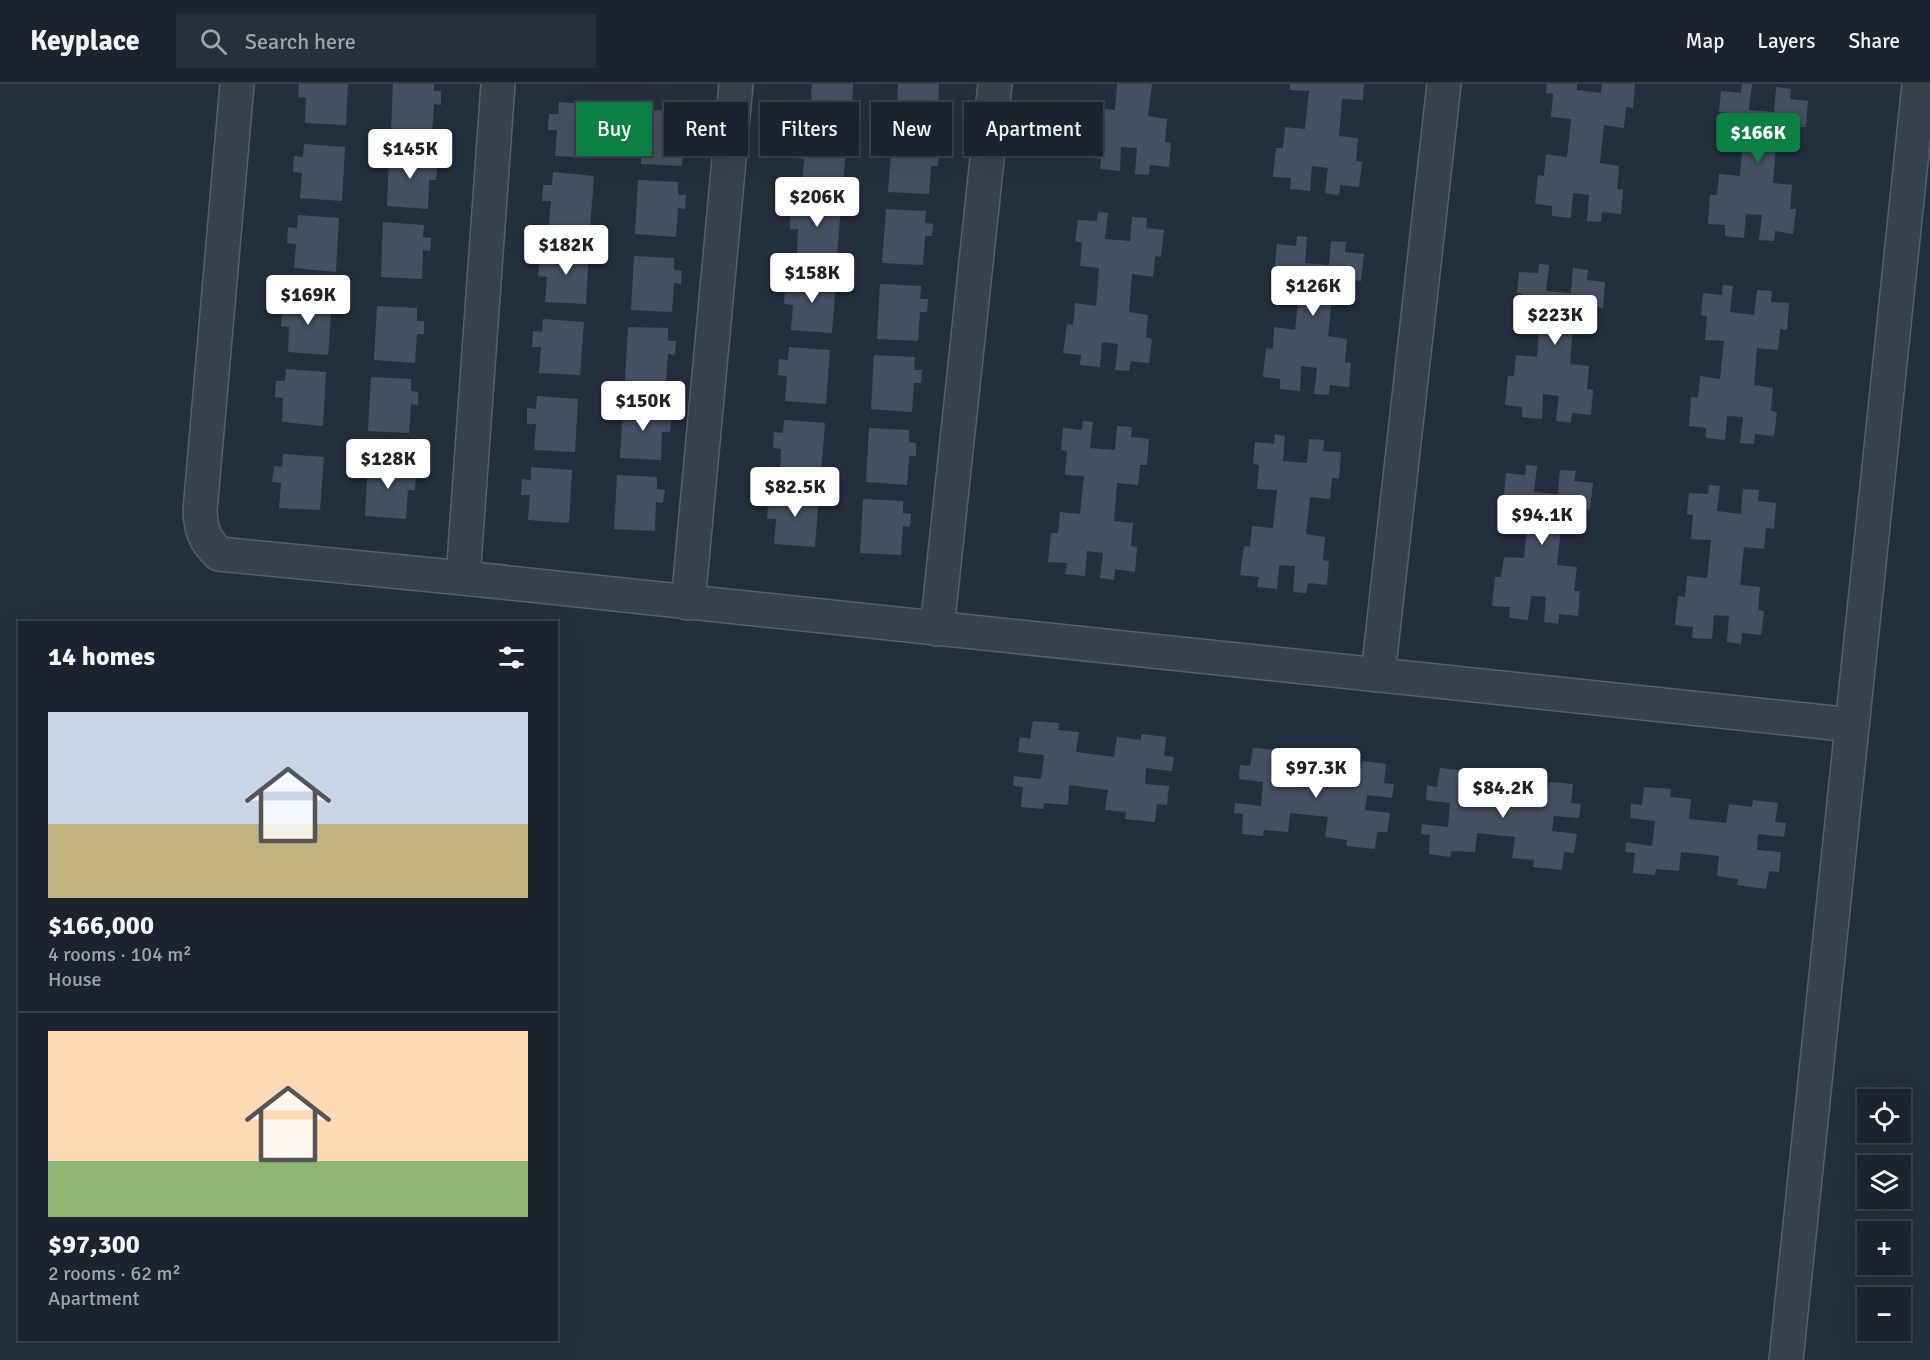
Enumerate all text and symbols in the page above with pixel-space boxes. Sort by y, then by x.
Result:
search box [176,14,596,68]
text: Keyplace [30,24,140,58]
icon: search [197,25,230,58]
text: Search here [245,28,356,55]
text: Map [1686,28,1724,54]
text: Layers [1757,28,1815,54]
text: Share [1848,28,1900,54]
chip: Buy [576,102,652,156]
chip: Rent [664,102,748,156]
chip: Filters [760,102,859,156]
chip: New [871,102,952,156]
chip: Apartment [964,102,1103,156]
pin: $166K [1716,113,1800,164]
text: $166K [1730,120,1786,145]
pin: $145K [368,129,452,180]
text: $145K [382,136,438,161]
pin: $206K [775,177,859,228]
text: $206K [789,184,845,209]
pin: $182K [524,225,608,276]
text: $182K [538,232,594,257]
pin: $158K [770,253,854,304]
text: $158K [784,260,840,285]
pin: $126K [1271,266,1355,317]
text: $126K [1285,273,1341,298]
pin: $169K [266,275,350,326]
text: $169K [280,282,336,307]
pin: $223K [1513,295,1597,346]
text: $223K [1527,302,1583,327]
pin: $150K [601,381,685,432]
text: $150K [615,388,671,413]
pin: $128K [346,439,430,490]
text: $128K [360,446,416,471]
pin: $82.5K [746,467,844,518]
text: $82.5K [764,474,826,499]
pin: $94.1K [1493,495,1591,546]
text: $94.1K [1511,502,1573,527]
text: 14 homes [48,641,155,673]
icon: filters [495,641,528,674]
pin: $97.3K [1267,748,1365,799]
icon: home [234,751,342,859]
text: $97.3K [1285,755,1347,780]
pin: $84.2K [1454,768,1552,819]
text: $84.2K [1472,775,1534,800]
text: $166,000 [48,910,154,942]
text: 4 rooms · 104 m² [48,942,192,967]
text: House [48,967,102,992]
icon: home [234,1070,342,1178]
map controls [1857,1089,1911,1341]
button: locate [1857,1089,1911,1143]
button: layers [1857,1155,1911,1209]
button: + [1857,1221,1911,1275]
text: $97,300 [48,1229,140,1261]
text: 2 rooms · 62 m² [48,1261,181,1286]
text: Apartment [48,1286,140,1311]
button: − [1857,1287,1911,1341]

